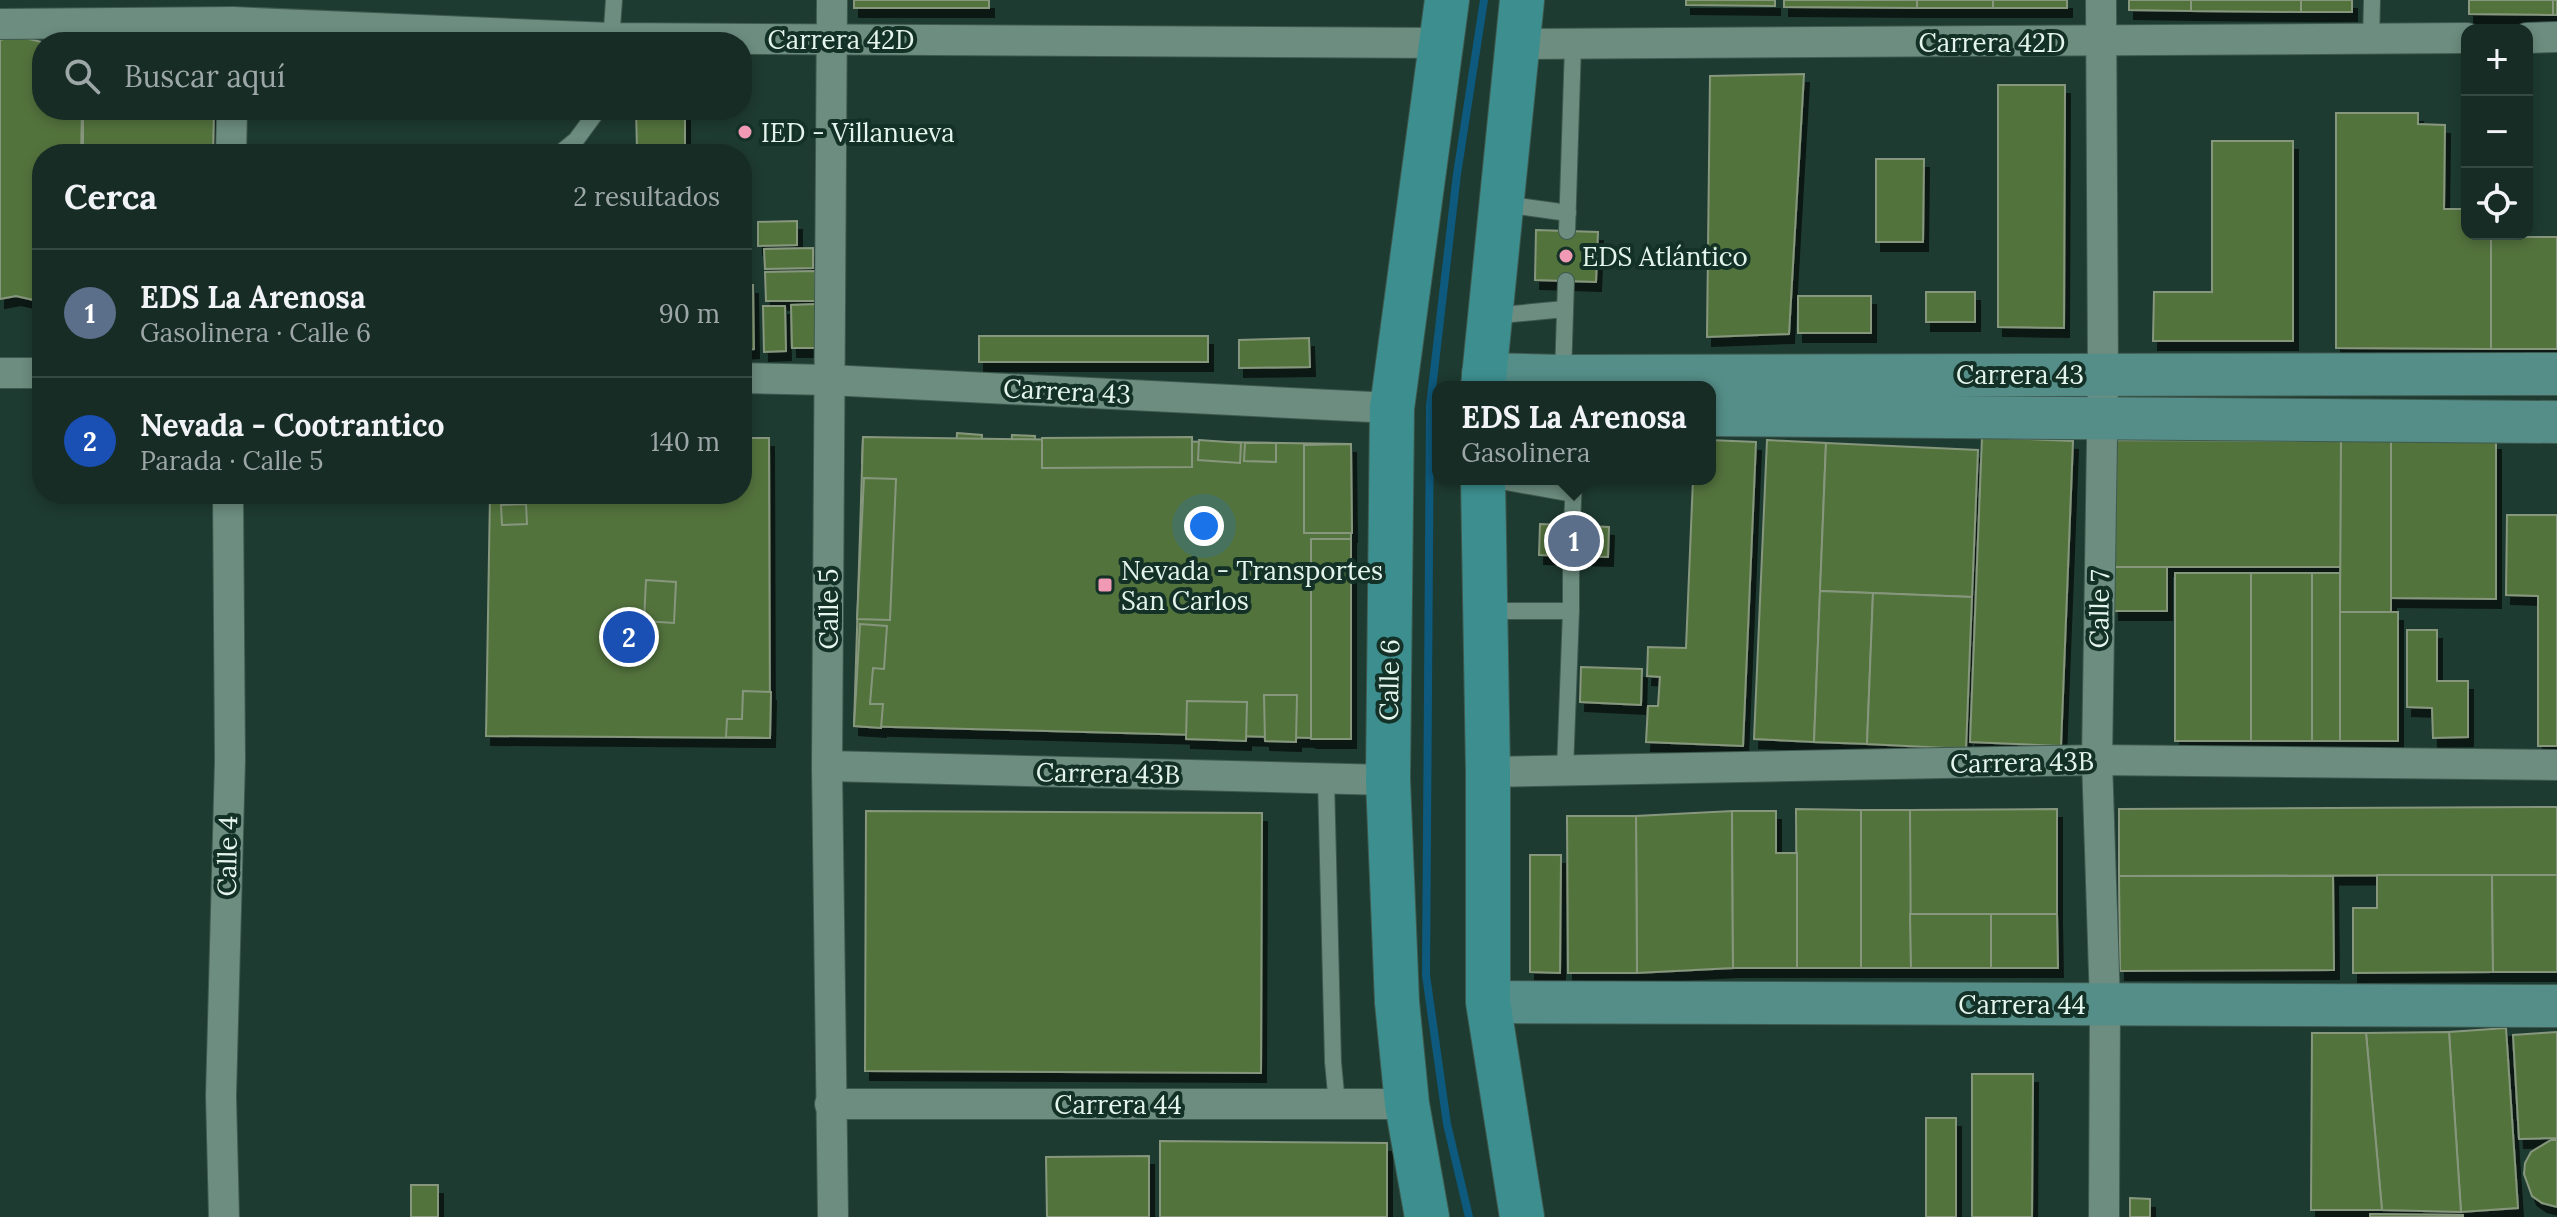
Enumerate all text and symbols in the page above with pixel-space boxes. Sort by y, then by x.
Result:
street label: Carrera 42D [768,23,914,56]
map controls [2461,24,2533,240]
button: + [2461,24,2533,96]
street label: Carrera 42D [1919,26,2065,59]
search box [32,32,752,120]
icon: search [60,54,104,98]
text: Buscar aquí [124,57,285,95]
button: − [2461,96,2533,168]
place label: IED - Villanueva [761,116,955,149]
marker: IED - Villanueva [736,123,754,141]
button: locate [2461,168,2533,240]
text: Cerca [64,175,157,218]
text: 2 resultados [573,180,720,213]
place label: EDS Atlántico [1582,240,1748,273]
marker: EDS Atlántico [1557,247,1575,265]
text: EDS La Arenosa [140,278,366,316]
text: 1 [85,297,95,330]
text: 90 m [659,297,720,330]
text: Gasolinera · Calle 6 [140,316,371,349]
street label: Carrera 43 [1956,358,2084,391]
street label: Carrera 43 [1002,371,1132,411]
popup [1432,381,1716,485]
text: EDS La Arenosa [1461,398,1687,436]
text: Nevada - Cootrantico [140,406,444,444]
text: 2 [83,425,97,458]
text: 140 m [650,425,720,458]
text: Gasolinera [1461,436,1590,469]
text: Parada · Calle 5 [140,444,323,477]
your location [1184,506,1224,546]
pin: 1 [1548,511,1600,571]
place label: Nevada - Transportes San Carlos [1121,554,1383,617]
street label: Calle 5 [812,569,845,649]
street label: Calle 7 [2082,569,2116,649]
marker: Nevada - Transportes San Carlos [1096,576,1114,594]
pin: 2 [603,607,655,667]
street label: Calle 6 [1372,639,1406,721]
street label: Carrera 43B [1950,744,2094,780]
street label: Carrera 43B [1036,755,1180,791]
street label: Calle 4 [210,815,244,897]
street label: Carrera 44 [1958,988,2086,1021]
street label: Carrera 44 [1054,1088,1182,1121]

